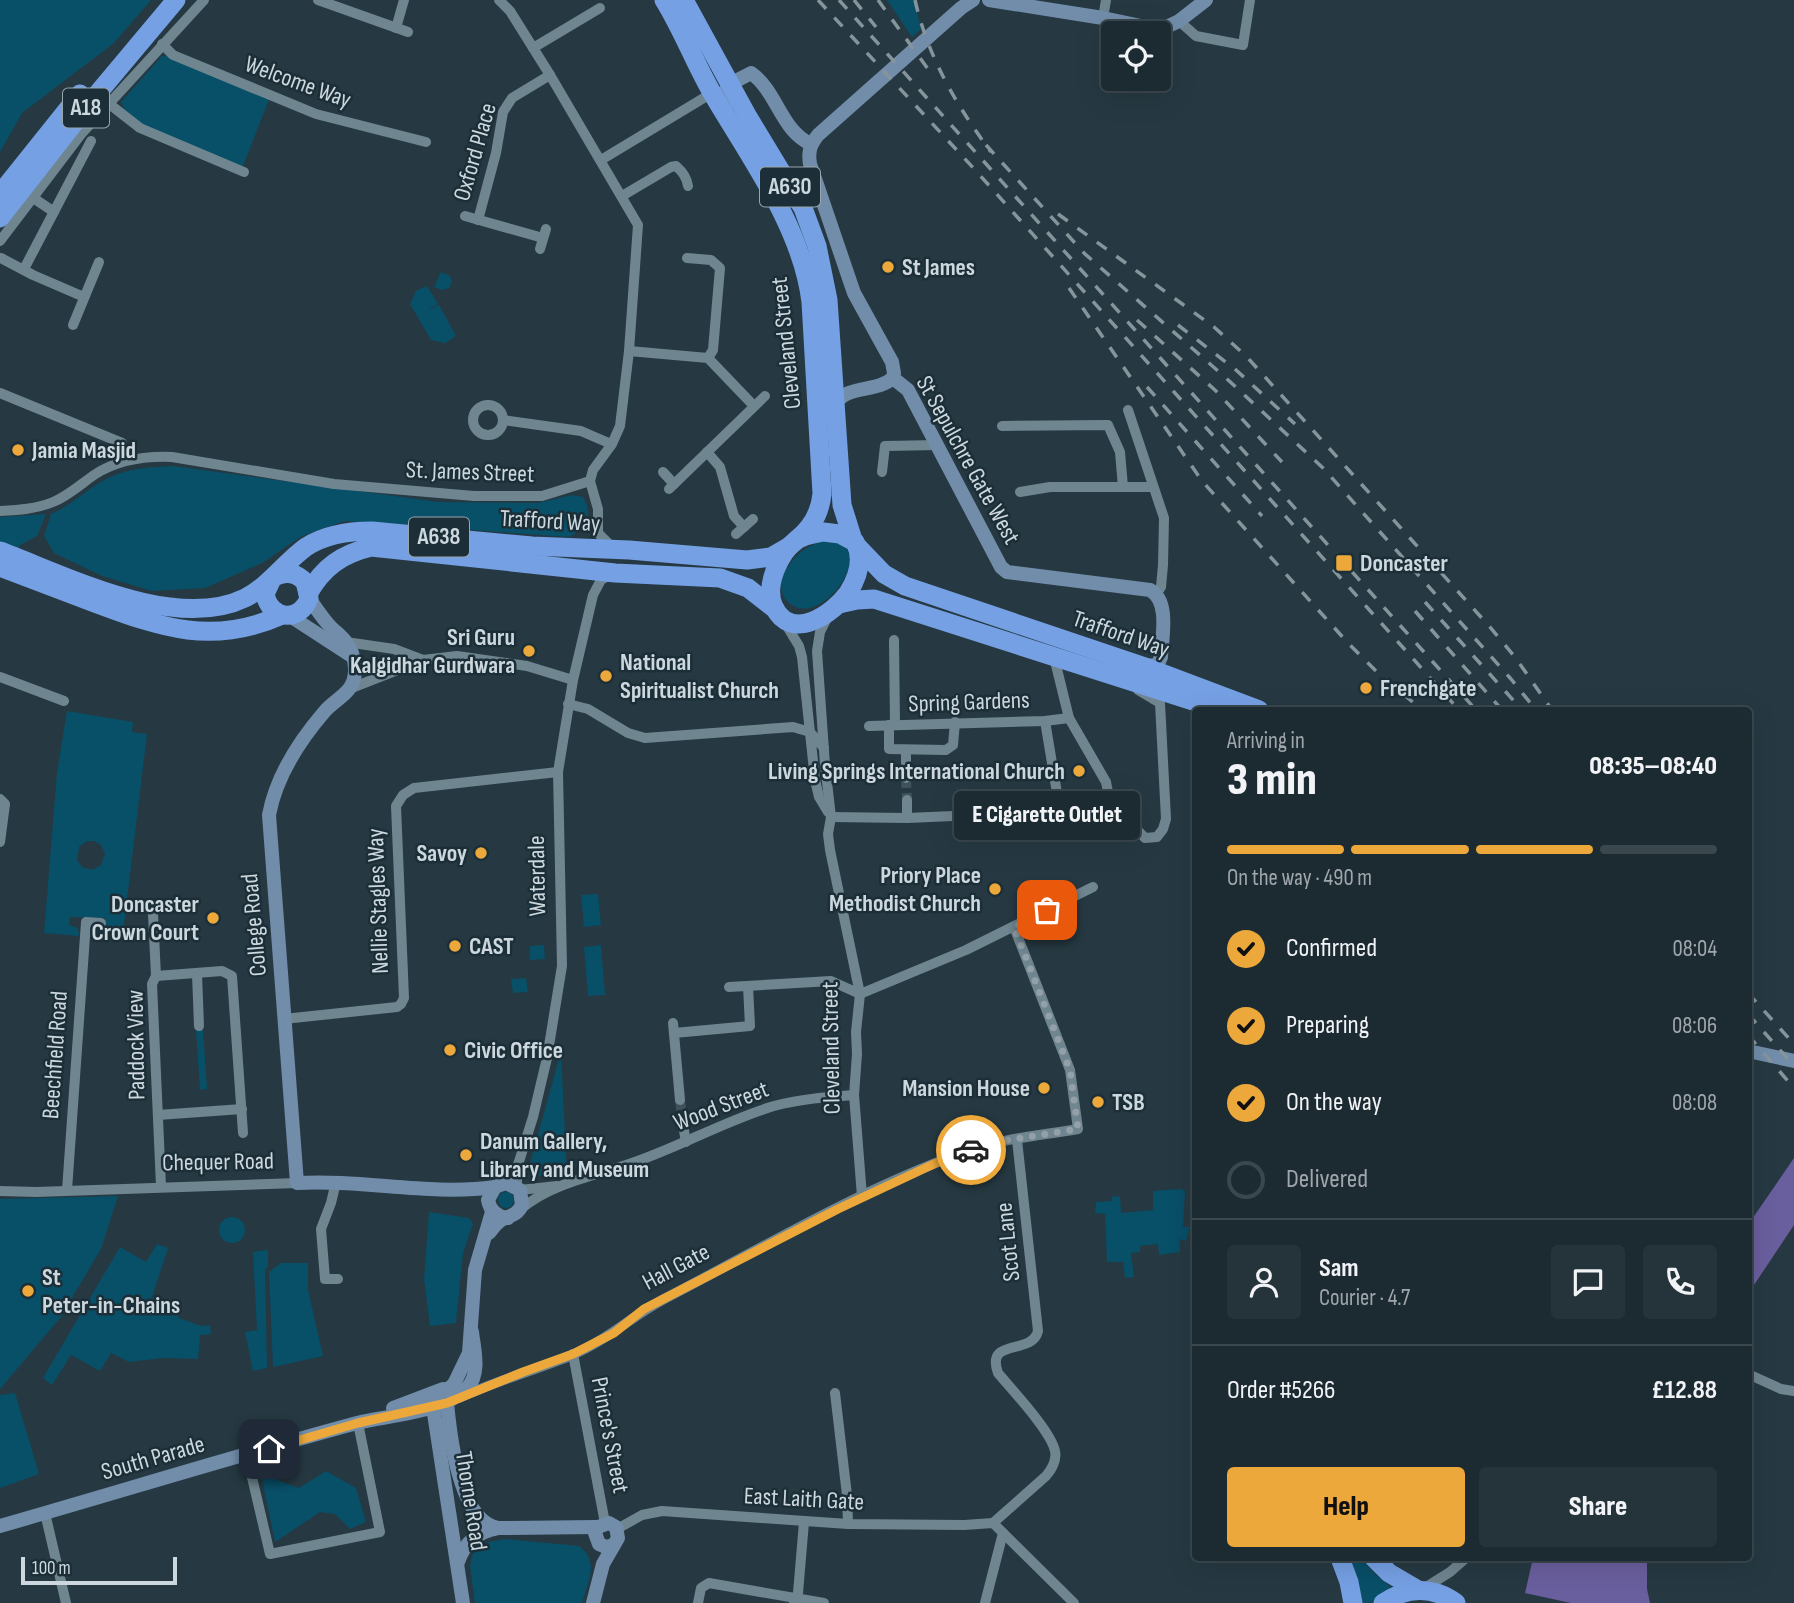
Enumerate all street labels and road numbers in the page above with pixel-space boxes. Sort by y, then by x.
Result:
street label: Welcome Way [241,49,355,115]
road number: A18 [63,88,109,128]
street label: Oxford Place [447,100,503,204]
road number: A630 [760,168,820,206]
street label: Cleveland Street [765,275,807,411]
street label: St Sepulchre Gate West [910,371,1026,549]
street label: St. James Street [405,455,535,489]
street label: Trafford Way [499,504,601,538]
road number: A638 [409,517,469,556]
street label: Trafford Way [1069,604,1173,664]
street label: Spring Gardens [908,685,1030,719]
street label: Nellie Stagles Way [361,828,395,974]
street label: Waterdale [522,835,552,917]
street label: College Road [235,872,273,978]
street label: Cleveland Street [815,981,847,1115]
street label: Beechfield Road [36,990,74,1120]
street label: Paddock View [121,990,151,1100]
street label: Wood Street [669,1075,773,1137]
street label: Chequer Road [162,1147,274,1177]
street label: Scot Lane [989,1201,1027,1283]
street label: Hall Gate [637,1237,715,1297]
street label: Prince's Street [585,1374,635,1496]
street label: South Parade [98,1429,208,1487]
street label: Thorne Road [449,1449,493,1553]
street label: East Laith Gate [743,1481,865,1517]

